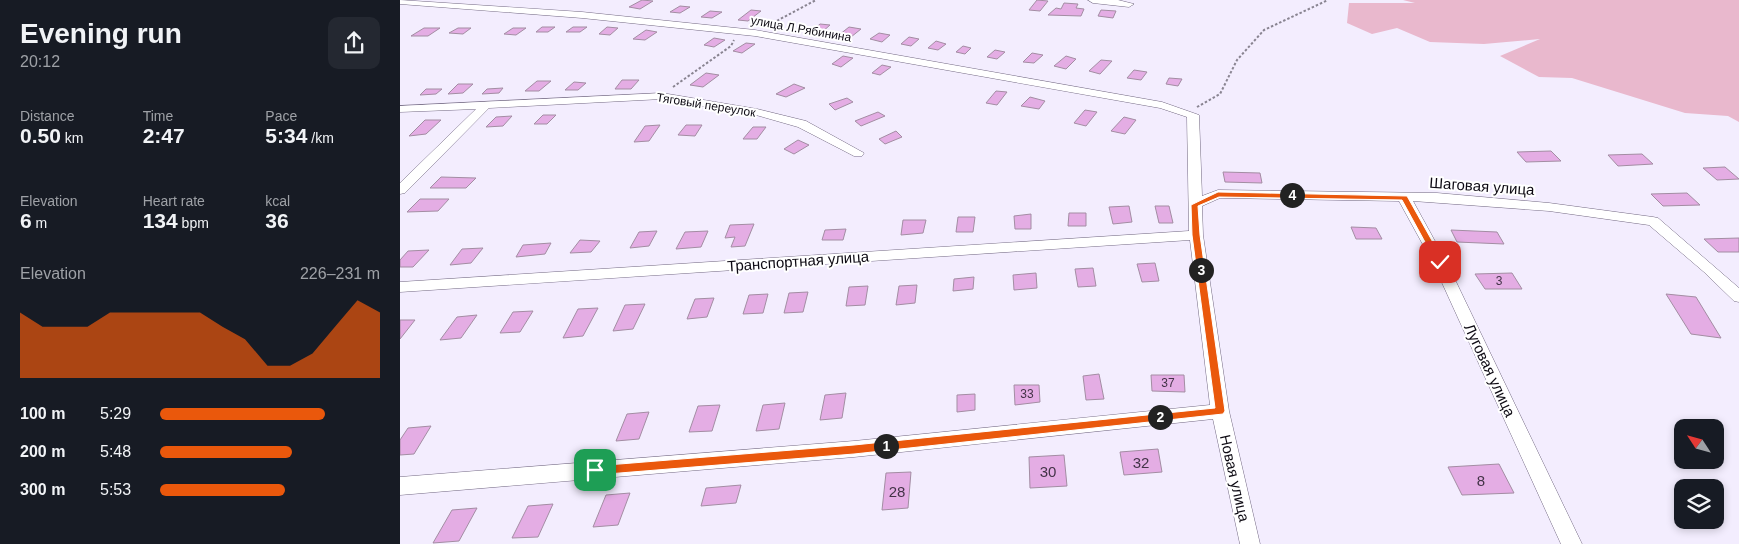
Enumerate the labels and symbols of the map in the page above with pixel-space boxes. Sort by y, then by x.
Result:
street label: улица Л.Рябинина [750,13,853,45]
street label: Тяговый переулок [655,90,757,120]
street label: Шаговая улица [1429,174,1536,198]
pin: 4 [1280,182,1304,208]
pin [1419,241,1461,283]
street label: Транспортная улица [726,248,870,274]
pin: 3 [1188,258,1214,282]
house number: 3 [1496,274,1503,288]
street label: Луговая улица [1461,321,1519,420]
house number: 37 [1161,376,1175,390]
house number: 33 [1020,387,1034,401]
pin: 2 [1148,404,1172,430]
north arrow [1674,419,1724,469]
street label: Новая улица [1217,433,1253,524]
pin: 1 [874,434,898,458]
pin [574,449,616,491]
house number: 32 [1133,454,1149,471]
house number: 30 [1040,463,1056,480]
house number: 8 [1477,472,1485,489]
house number: 28 [889,483,905,500]

